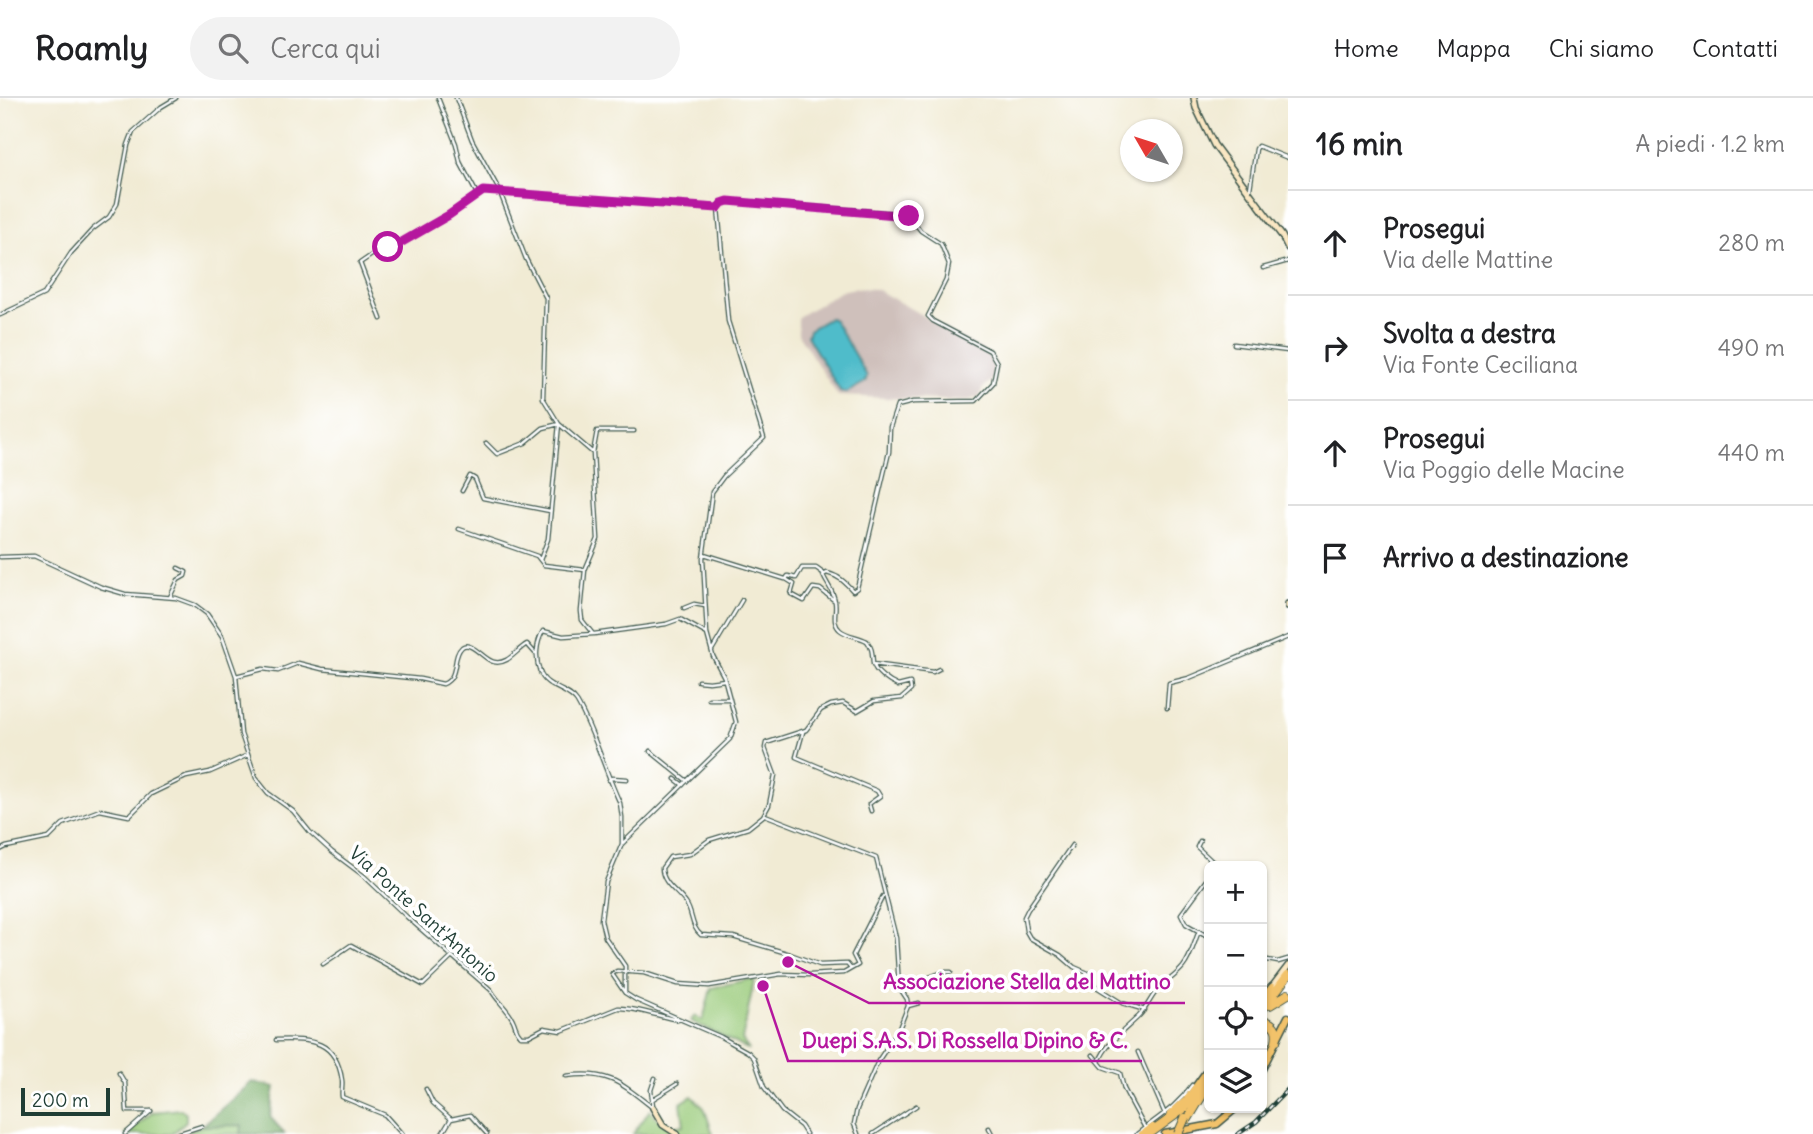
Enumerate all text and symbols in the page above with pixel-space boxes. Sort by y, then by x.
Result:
search box [190,17,680,80]
text: Roamly [35,27,148,69]
icon: search [214,29,252,67]
text: Cerca qui [270,32,380,65]
text: Home [1334,33,1399,63]
text: Mappa [1437,33,1511,63]
text: Chi siamo [1549,33,1654,63]
text: Contatti [1692,33,1778,63]
north arrow [1120,119,1183,182]
text: 16 min [1316,125,1403,163]
text: A piedi · 1.2 km [1635,129,1785,158]
route end [893,200,924,231]
text: Prosegui [1383,212,1485,245]
icon: ahead [1316,224,1354,262]
text: 280 m [1718,228,1785,257]
route start [372,231,403,262]
text: Via delle Mattine [1383,245,1553,274]
text: Svolta a destra [1383,317,1556,350]
icon: right [1316,329,1354,367]
text: 490 m [1718,333,1785,362]
text: Via Fonte Ceciliana [1383,350,1578,379]
text: Prosegui [1383,422,1485,455]
icon: ahead [1316,434,1354,472]
text: 440 m [1718,438,1785,467]
text: Via Poggio delle Macine [1383,455,1625,484]
icon: arrive [1316,539,1354,577]
text: Arrivo a destinazione [1383,541,1629,574]
street label: Via Ponte Sant'Antonio [344,841,504,987]
map controls [1204,861,1267,1113]
button: + [1204,861,1267,924]
button: − [1204,924,1267,987]
callout: Associazione Stella del Mattino [869,961,1185,1003]
text: Associazione Stella del Mattino [883,968,1171,995]
button: locate [1204,987,1267,1050]
callout: Duepi S.A.S. Di Rossella Dipino & C. [788,1019,1142,1061]
text: Duepi S.A.S. Di Rossella Dipino & C. [802,1027,1128,1054]
button: layers [1204,1050,1267,1113]
scale bar [21,1085,110,1117]
text: 200 m [32,1088,89,1112]

